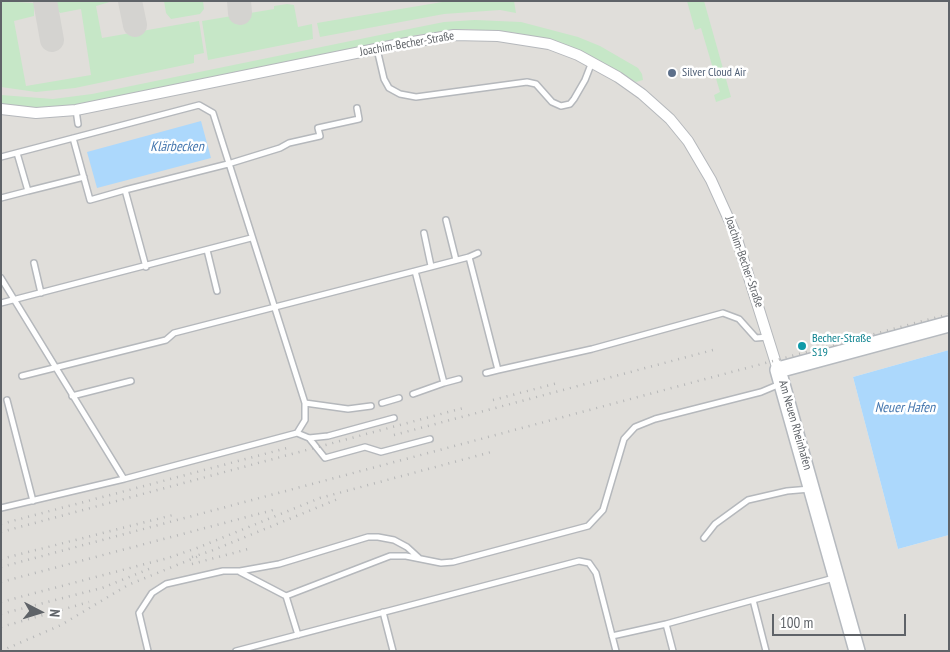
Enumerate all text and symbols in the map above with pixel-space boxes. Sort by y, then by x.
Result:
street label: Joachim-Becher-Straße [359,29,455,59]
place label: Silver Cloud Air [682,66,746,80]
marker: Silver Cloud Air [666,67,678,79]
water label: Klärbecken [150,139,204,155]
street label: Joachim-Becher-Straße [722,215,766,309]
place label: Becher-Straße S19 [812,332,871,360]
marker: Becher-Straße S19 [796,340,808,352]
street label: Am Neuen Rheinhafen [775,379,815,471]
water label: Neuer Hafen [875,400,935,416]
north arrow [15,587,65,637]
scale bar [775,604,909,636]
text: N [46,609,64,618]
text: 100 m [780,613,813,632]

